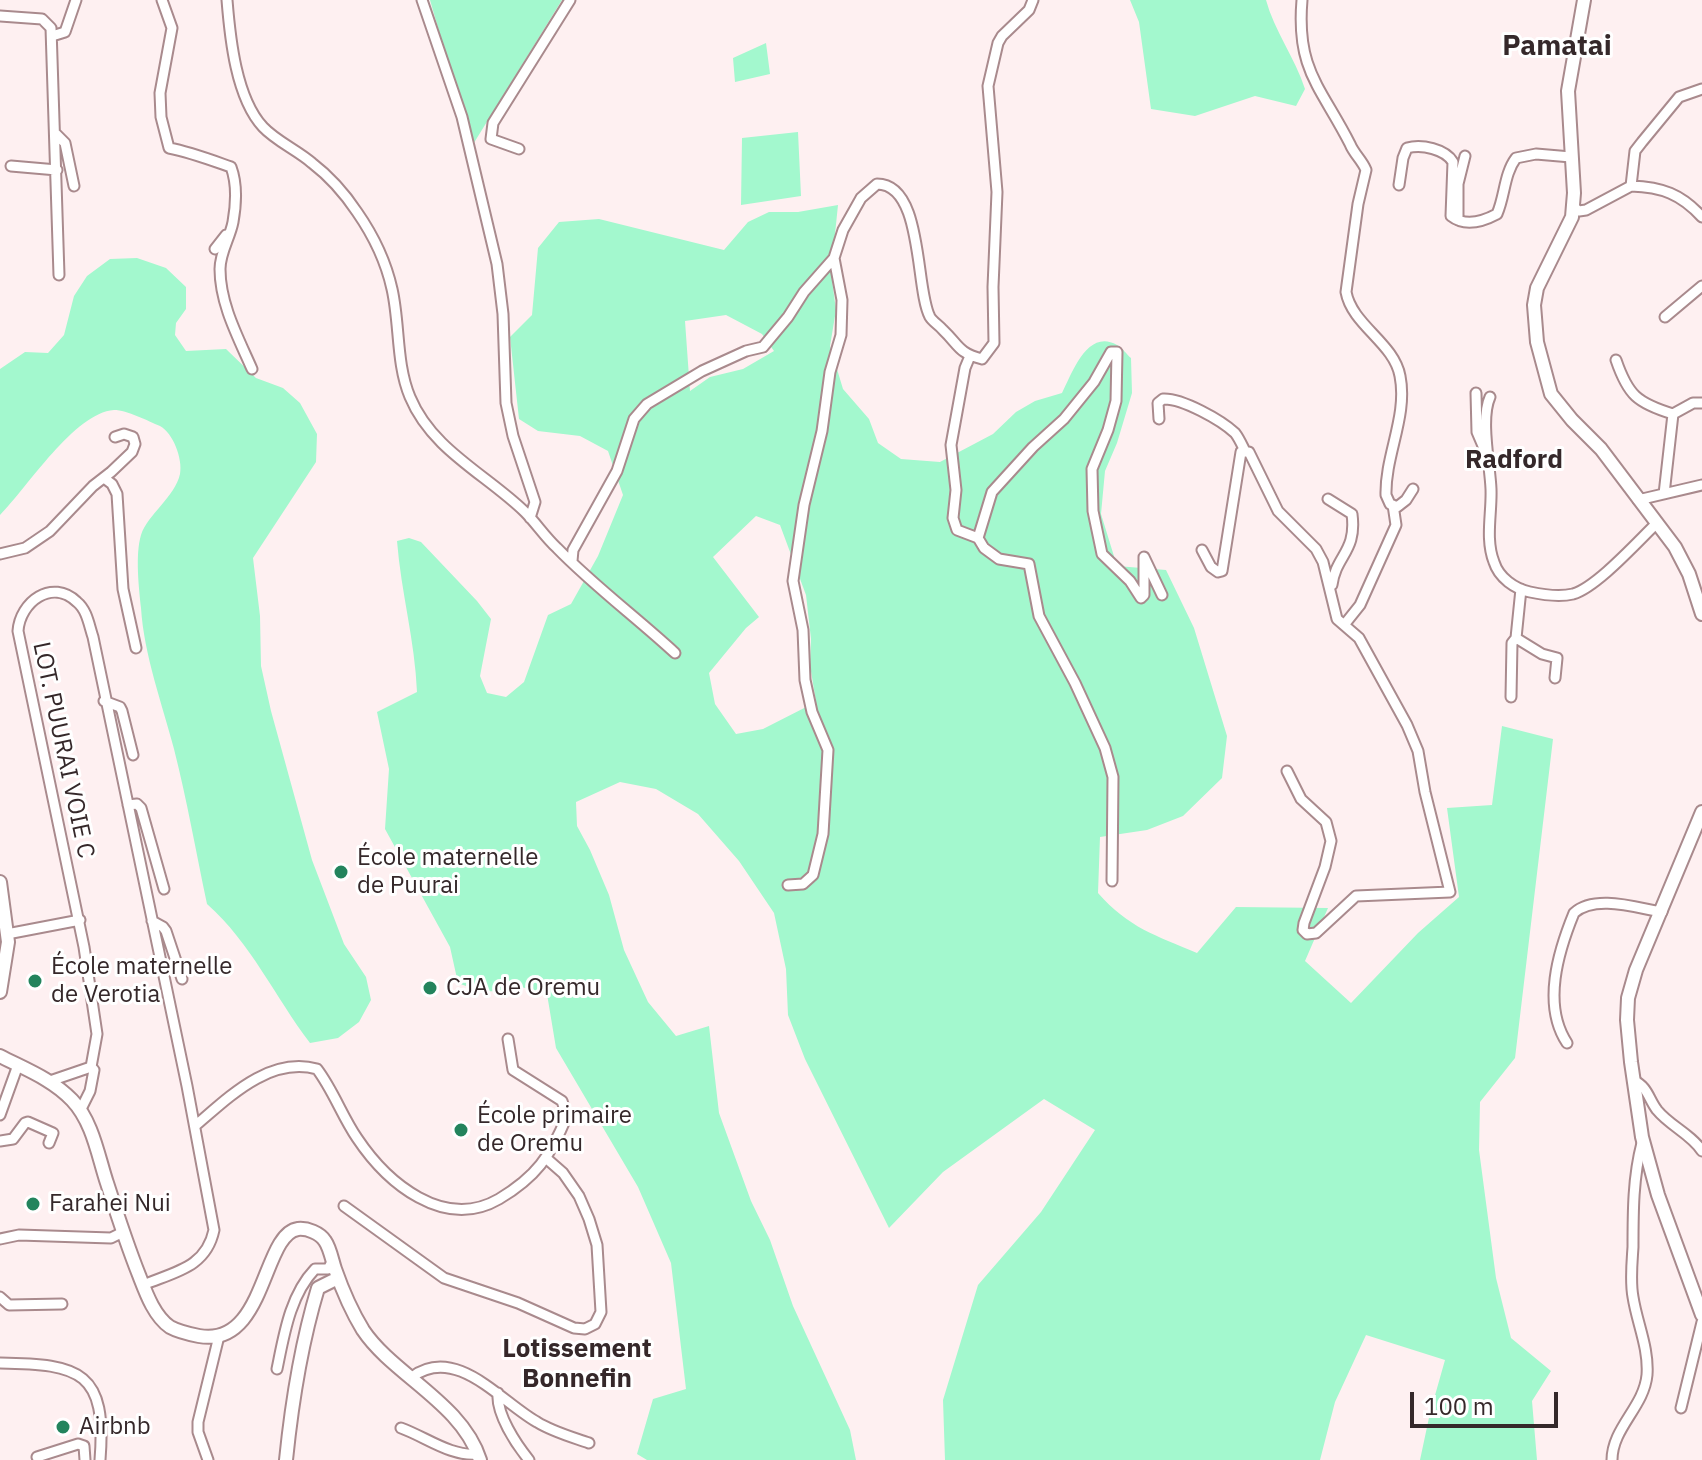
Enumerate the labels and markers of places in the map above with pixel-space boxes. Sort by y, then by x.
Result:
place label: École maternelle de Puurai [357,844,538,900]
marker: École maternelle de Puurai [332,863,350,881]
place label: École maternelle de Verotia [51,953,232,1009]
marker: École maternelle de Verotia [26,972,44,990]
place label: CJA de Oremu [446,974,600,1002]
marker: CJA de Oremu [421,979,439,997]
place label: École primaire de Oremu [477,1102,632,1158]
marker: École primaire de Oremu [452,1121,470,1139]
place label: Farahei Nui [49,1190,171,1218]
marker: Farahei Nui [24,1195,42,1213]
place label: Airbnb [79,1413,151,1441]
marker: Airbnb [54,1418,72,1436]

